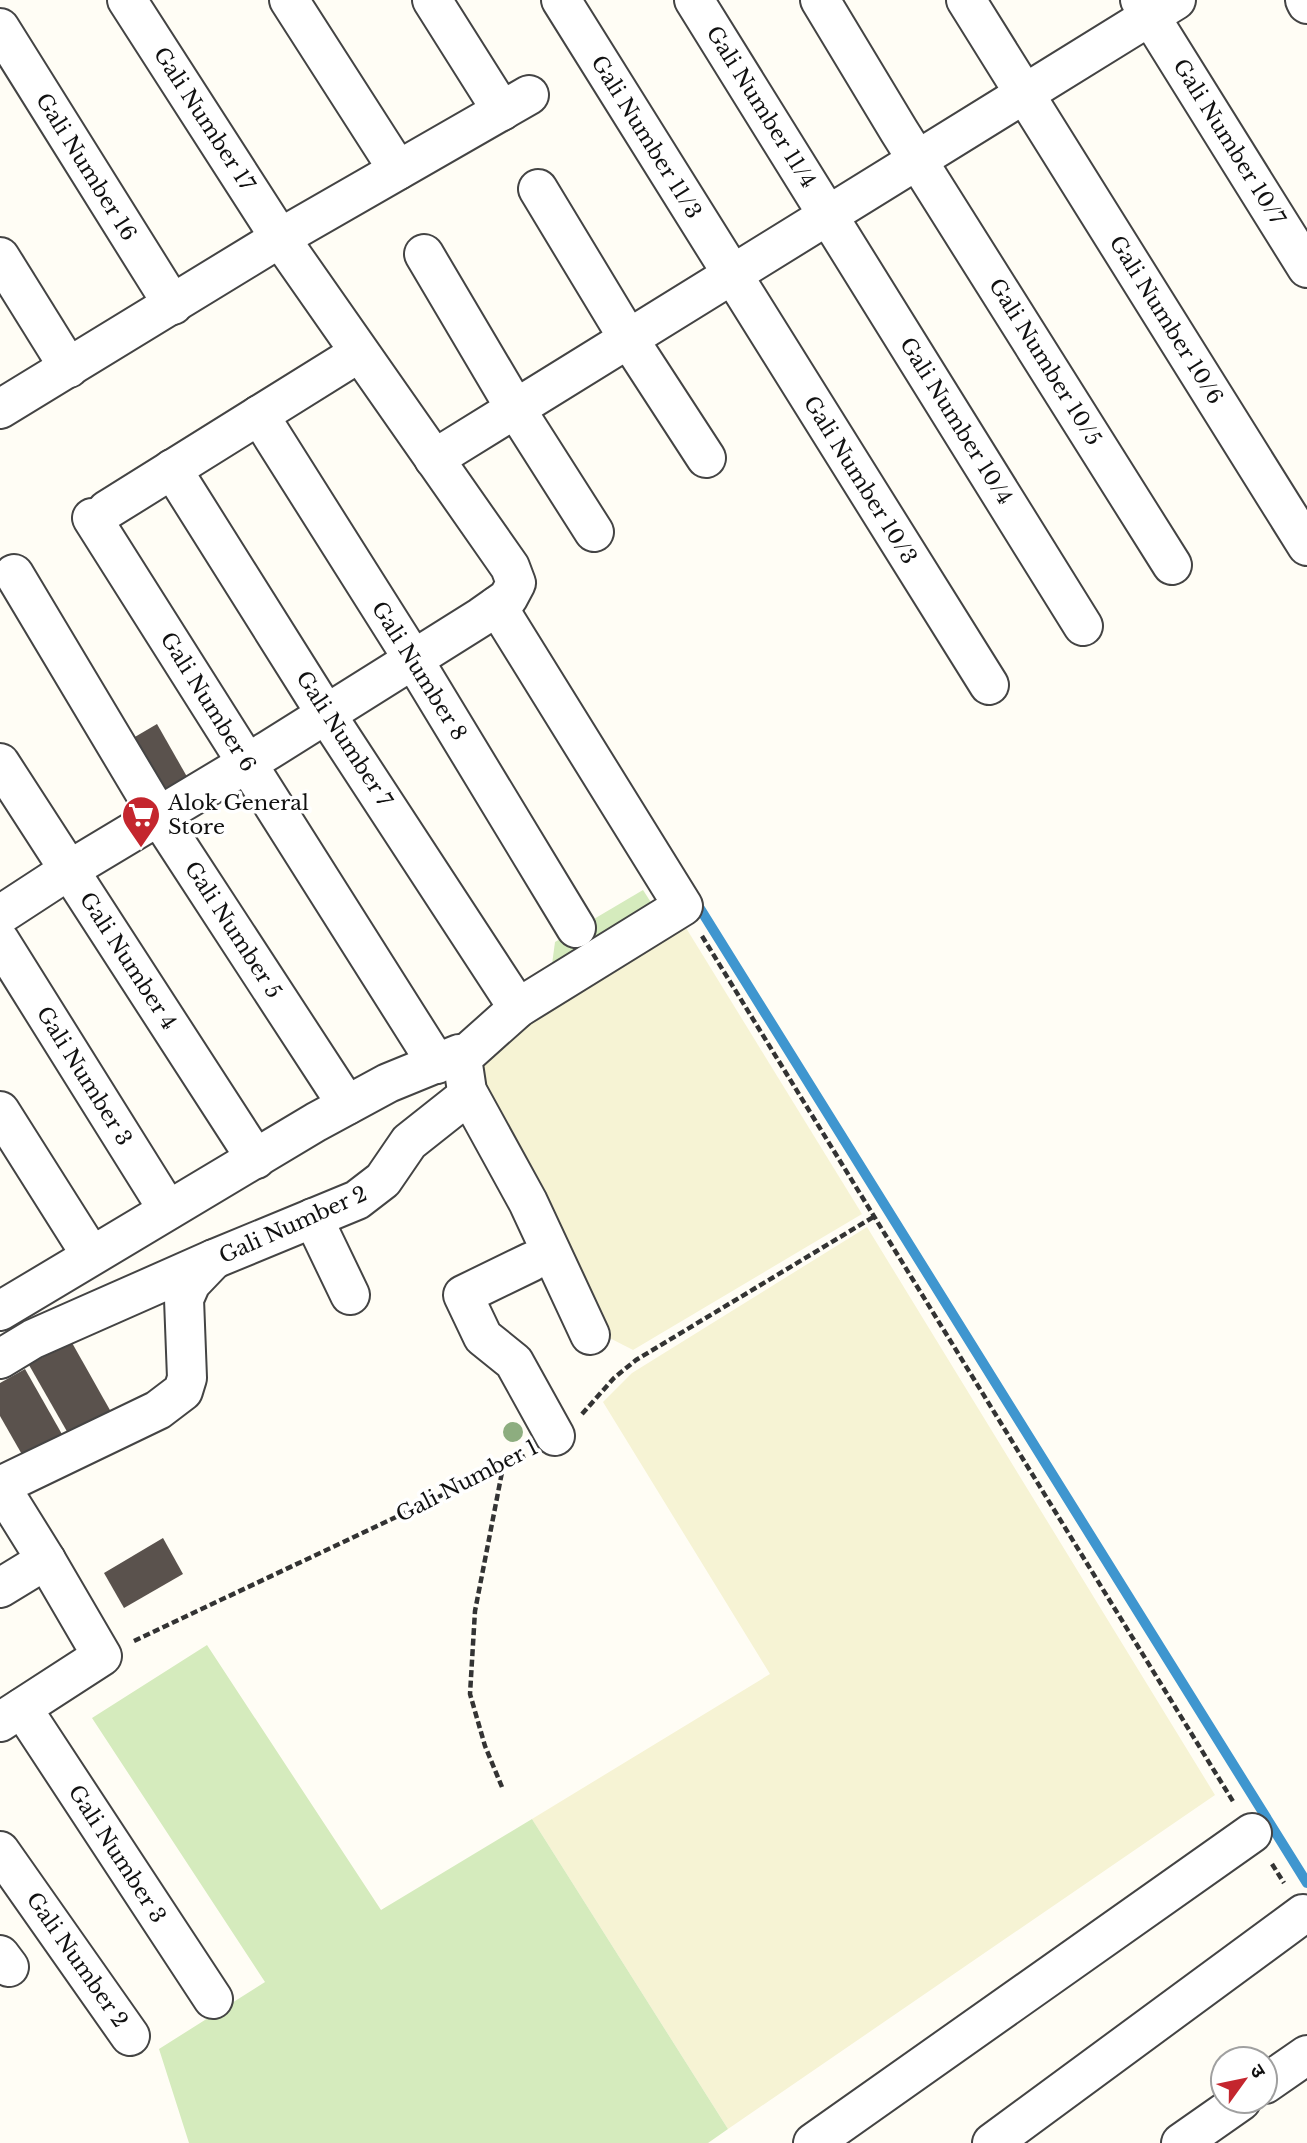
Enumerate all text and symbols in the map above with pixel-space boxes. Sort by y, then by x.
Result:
street label: Gali Number 11/4 [701,21,821,193]
street label: Gali Number 17 [148,42,260,196]
street label: Gali Number 11/3 [585,51,707,223]
street label: Gali Number 10/7 [1167,54,1291,230]
street label: Gali Number 16 [30,88,142,246]
street label: Gali Number 10/6 [1104,231,1228,409]
street label: Gali Number 10/5 [983,274,1107,450]
street label: Gali Number 10/4 [894,333,1018,509]
street label: Gali Number 10/3 [798,391,922,569]
street label: Gali Number 8 [366,597,472,745]
street label: Gali Number 6 [155,627,261,777]
street label: Gali Number 7 [290,666,398,812]
place label: Alok General Store [167,790,309,840]
supermarket icon: Alok General Store [120,794,162,849]
street label: Gali Number 5 [179,857,287,1003]
street label: Gali Number 4 [74,887,182,1035]
street label: Gali Number 3 [31,1002,137,1150]
street label: Gali Number 2 [215,1181,371,1269]
street label: Gali Number 1 [392,1434,542,1528]
street label: Gali Number 3 [63,1780,171,1928]
street label: Gali Number 2 [21,1887,133,2033]
north arrow [1209,2045,1279,2115]
text: उ [1245,2060,1271,2083]

